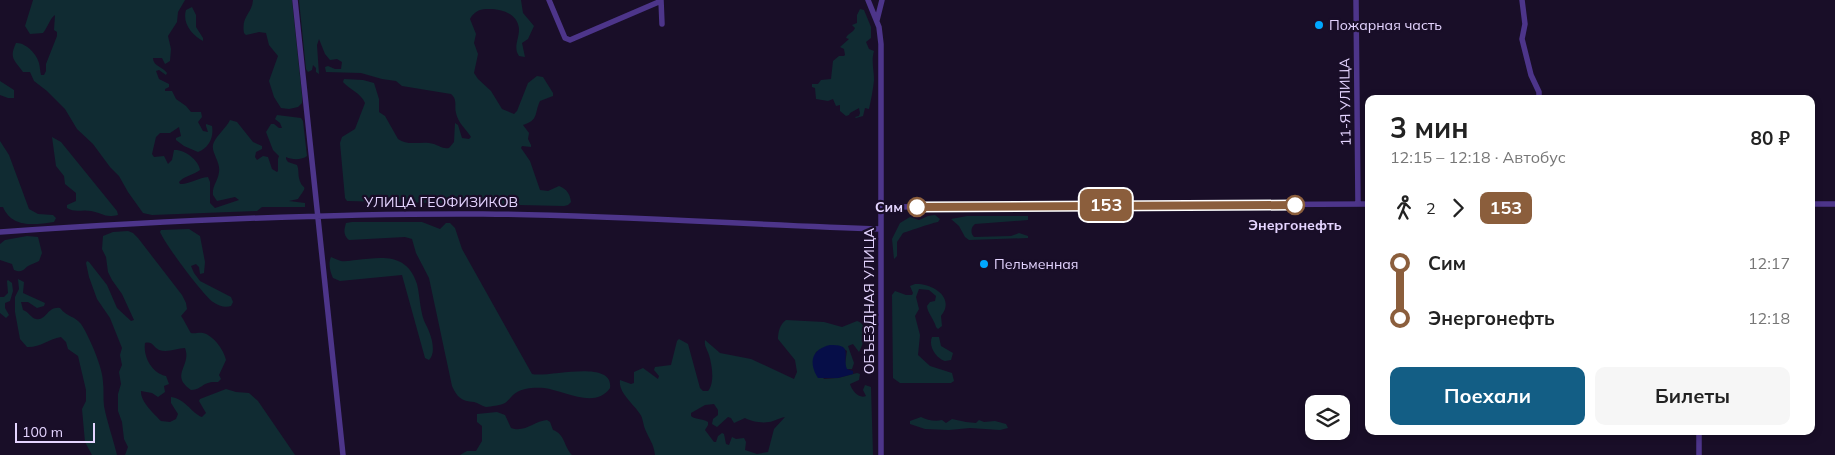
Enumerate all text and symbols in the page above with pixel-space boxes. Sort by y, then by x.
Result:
place label: Пожарная часть [1329,16,1442,34]
marker: Пожарная часть [1313,19,1325,31]
street label: 11-Я УЛИЦА [1335,57,1355,146]
text: 3 мин [1390,110,1469,145]
text: 80 ₽ [1751,126,1790,150]
text: 12:15 – 12:18 · Автобус [1390,147,1566,167]
line badge: 153 [1077,189,1135,221]
street label: УЛИЦА ГЕОФИЗИКОВ [363,193,518,211]
text: 153 [1090,193,1122,216]
icon: walk [1390,194,1418,222]
icon: forward [1444,194,1472,222]
marker: Энергонефть [1285,195,1305,215]
text: 153 [1490,196,1522,219]
marker: Сим [907,197,927,217]
place label: Сим [875,198,903,216]
text: 2 [1426,198,1436,218]
place label: Энергонефть [1248,216,1342,234]
street label: ОБЪЕЗДНАЯ УЛИЦА [860,227,878,374]
text: Сим [1428,251,1466,275]
text: 12:17 [1748,253,1790,273]
place label: Пельменная [994,255,1079,273]
marker: Пельменная [978,258,990,270]
text: Энергонефть [1428,306,1555,330]
text: 12:18 [1748,308,1790,328]
button: Поехали [1390,367,1585,425]
button: Билеты [1595,367,1790,425]
map controls [1305,395,1350,440]
button: layers [1305,395,1350,440]
scale bar [15,420,95,443]
text: 100 m [22,423,63,441]

